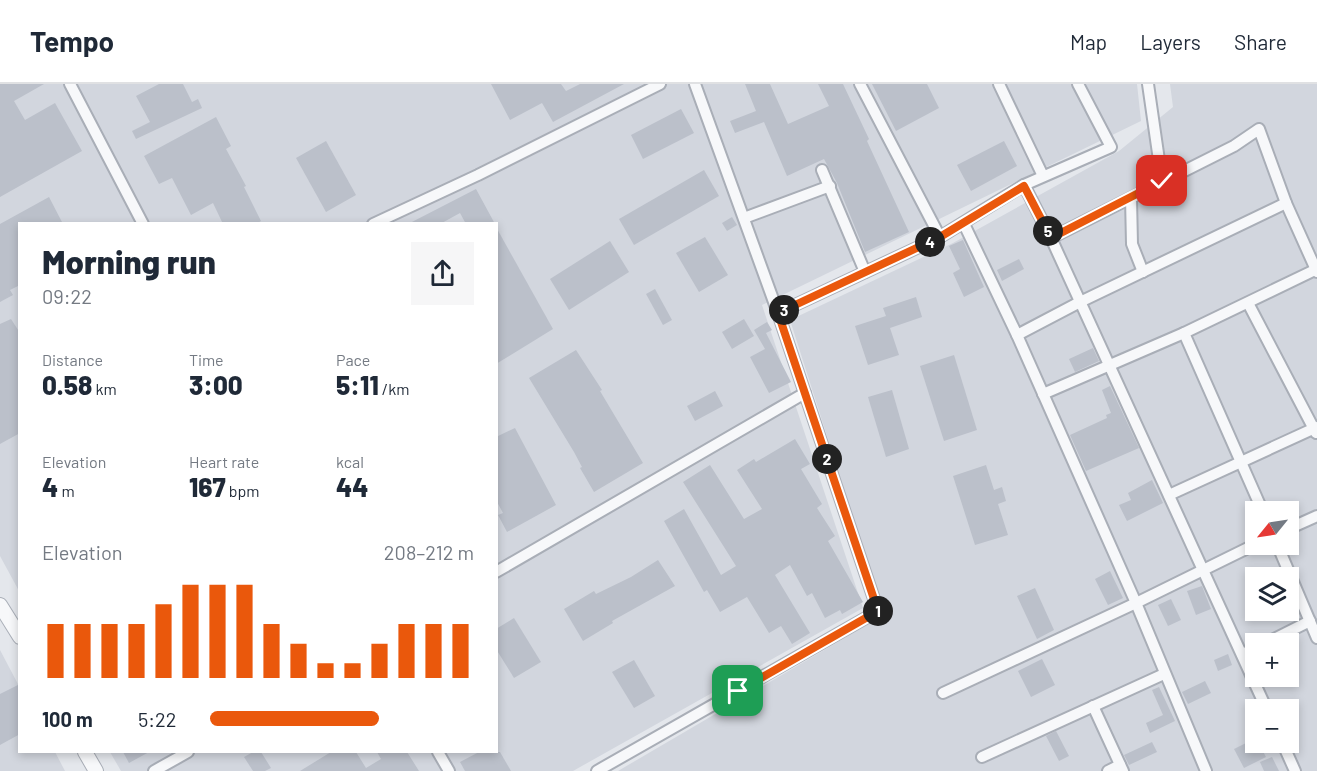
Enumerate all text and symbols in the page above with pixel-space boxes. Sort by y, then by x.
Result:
text: Tempo [30,24,114,58]
text: Map [1070,29,1107,54]
text: Layers [1140,29,1201,54]
text: Share [1234,29,1287,54]
pin [1136,155,1187,206]
icon: check [1145,164,1178,197]
pin: 5 [1033,216,1063,246]
text: 5 [1044,221,1052,240]
pin: 4 [915,227,945,257]
text: 4 [925,232,935,251]
text: Morning run [42,241,216,281]
button: share [411,242,474,305]
text: 09:22 [42,284,92,308]
pin: 3 [769,295,799,325]
text: 3 [780,300,788,319]
text: Distance [42,350,103,369]
text: Time [189,350,224,369]
text: Pace [336,350,370,369]
text: 0.58 [42,369,92,400]
text: 3:00 [189,369,243,400]
text: 5:11 [336,369,379,400]
text: km [92,379,117,398]
text: /km [379,379,409,398]
pin: 2 [812,444,842,474]
text: 2 [823,449,831,468]
text: Elevation [42,452,106,471]
text: Heart rate [189,452,259,471]
text: kcal [336,452,364,471]
text: 4 [42,471,58,502]
text: 167 [189,471,226,502]
text: 44 [336,471,368,502]
text: m [58,481,75,500]
text: bpm [226,481,260,500]
north arrow [1245,501,1299,555]
map controls [1245,501,1299,753]
text: Elevation [42,540,123,564]
text: 208–212 m [384,540,474,564]
button: layers [1245,567,1299,621]
pin: 1 [863,596,893,626]
text: 1 [875,601,881,620]
button: + [1245,633,1299,687]
pin [712,665,763,716]
icon: arrive [721,674,754,707]
button: − [1245,699,1299,753]
text: 100 m [42,707,93,731]
text: 5:22 [138,707,177,731]

